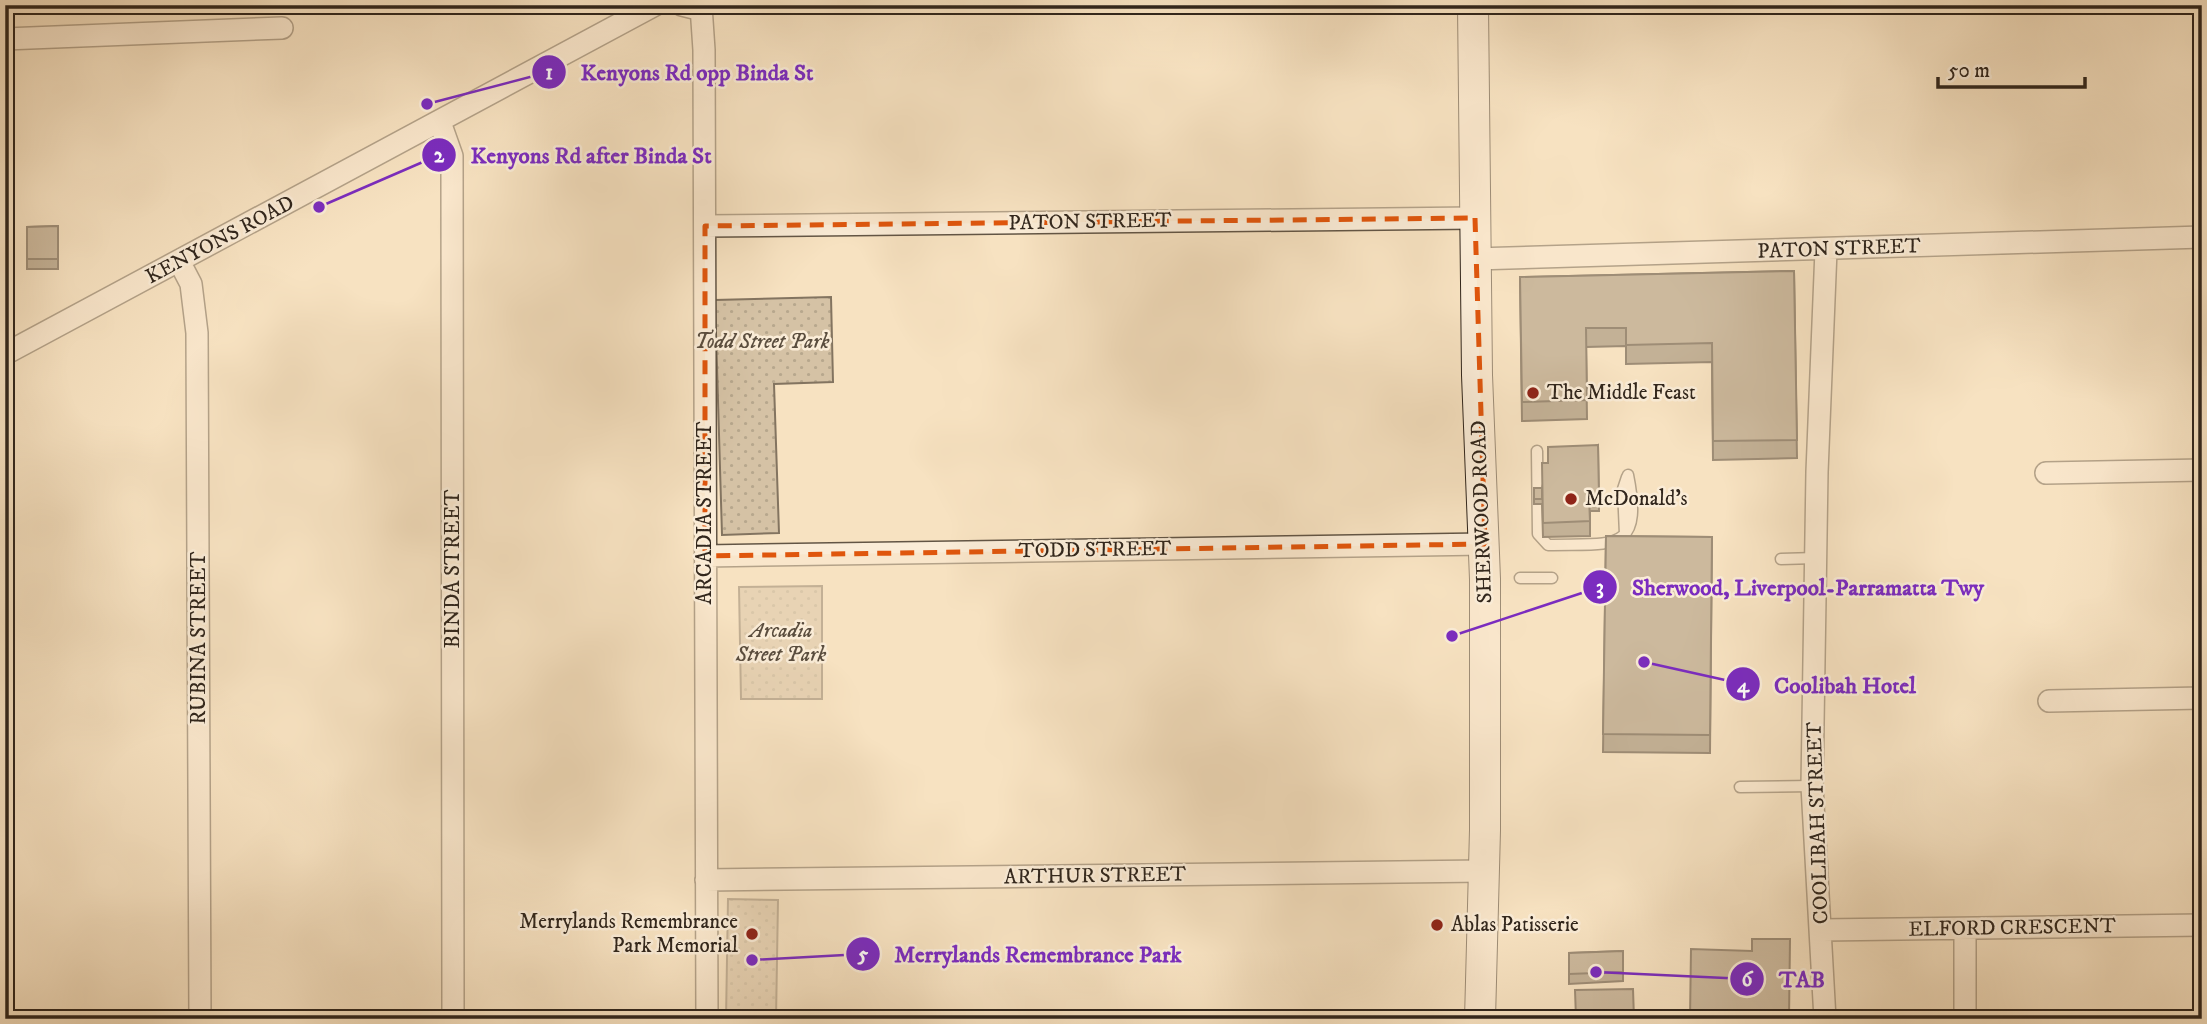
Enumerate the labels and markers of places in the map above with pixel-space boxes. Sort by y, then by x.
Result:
callout: Kenyons Rd opp Binda St [532,50,828,94]
callout: Kenyons Rd after Binda St [422,133,726,177]
place label: The Middle Feast [1547,380,1696,406]
marker: The Middle Feast [1525,385,1541,401]
place label: McDonald's [1585,486,1688,512]
marker: McDonald's [1563,491,1579,507]
callout: Sherwood, Liverpool-Parramatta Twy [1583,565,1998,609]
callout: Coolibah Hotel [1725,662,1930,706]
place label: Merrylands Remembrance Park Memorial [519,909,739,959]
place label: Ablas Patisserie [1451,912,1579,938]
marker: Ablas Patisserie [1429,917,1445,933]
marker: Merrylands Remembrance Park Memorial [744,926,760,942]
callout: Merrylands Remembrance Park [845,932,1196,976]
callout: TAB [1730,957,1839,1001]

